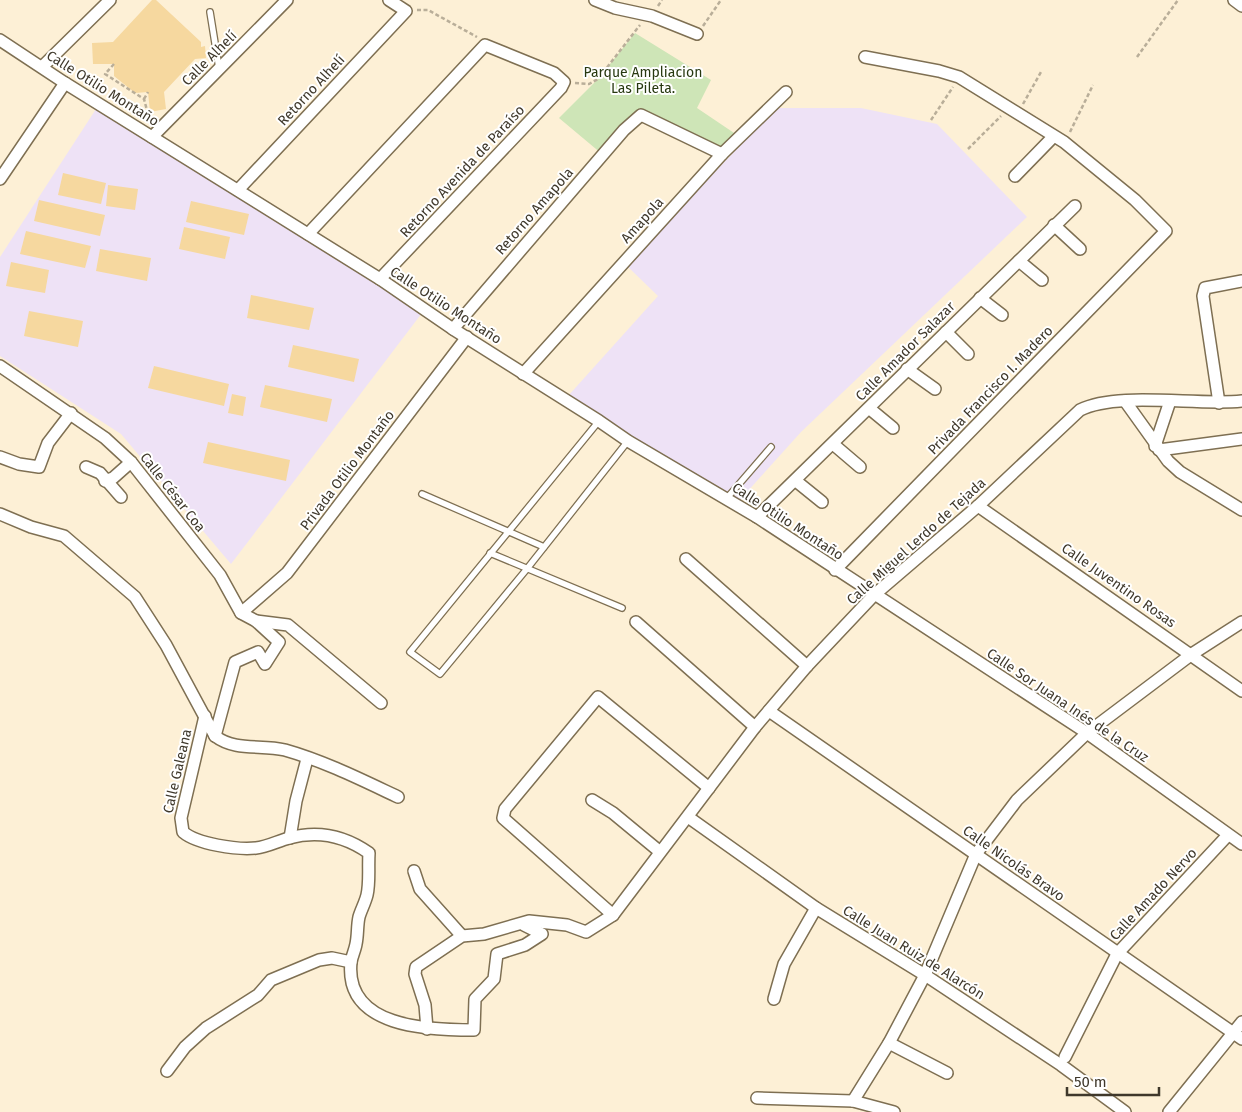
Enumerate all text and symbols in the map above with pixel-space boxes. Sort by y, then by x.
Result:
street label: Calle Alhelí [178,27,240,89]
street label: Calle Otilio Montaño [43,47,162,130]
street label: Retorno Alhelí [274,51,348,129]
park label: Parque Ampliacion Las Pileta. [584,64,702,97]
street label: Retorno Avenida de Paraíso [397,102,528,241]
street label: Retorno Amapola [492,164,577,258]
street label: Amapola [617,194,667,247]
street label: Calle Otilio Montaño [387,263,505,348]
street label: Calle Amador Salazar [852,298,959,405]
street label: Privada Francisco I. Madero [924,322,1056,458]
street label: Privada Otilio Montaño [297,407,398,534]
street label: Calle César Coa [136,449,209,535]
street label: Calle Miguel Lerdo de Tejada [843,474,989,608]
street label: Calle Otilio Montaño [729,479,847,564]
street label: Calle Juventino Rosas [1058,540,1180,632]
street label: Calle Sor Juana Inés de la Cruz [983,645,1152,766]
street label: Calle Galeana [160,727,195,815]
street label: Calle Nicolás Bravo [960,822,1068,905]
street label: Calle Amado Nervo [1106,845,1201,944]
street label: Calle Juan Ruiz de Alarcón [840,902,988,1003]
scale bar [1067,1064,1160,1096]
text: 50 m [1074,1073,1107,1091]

